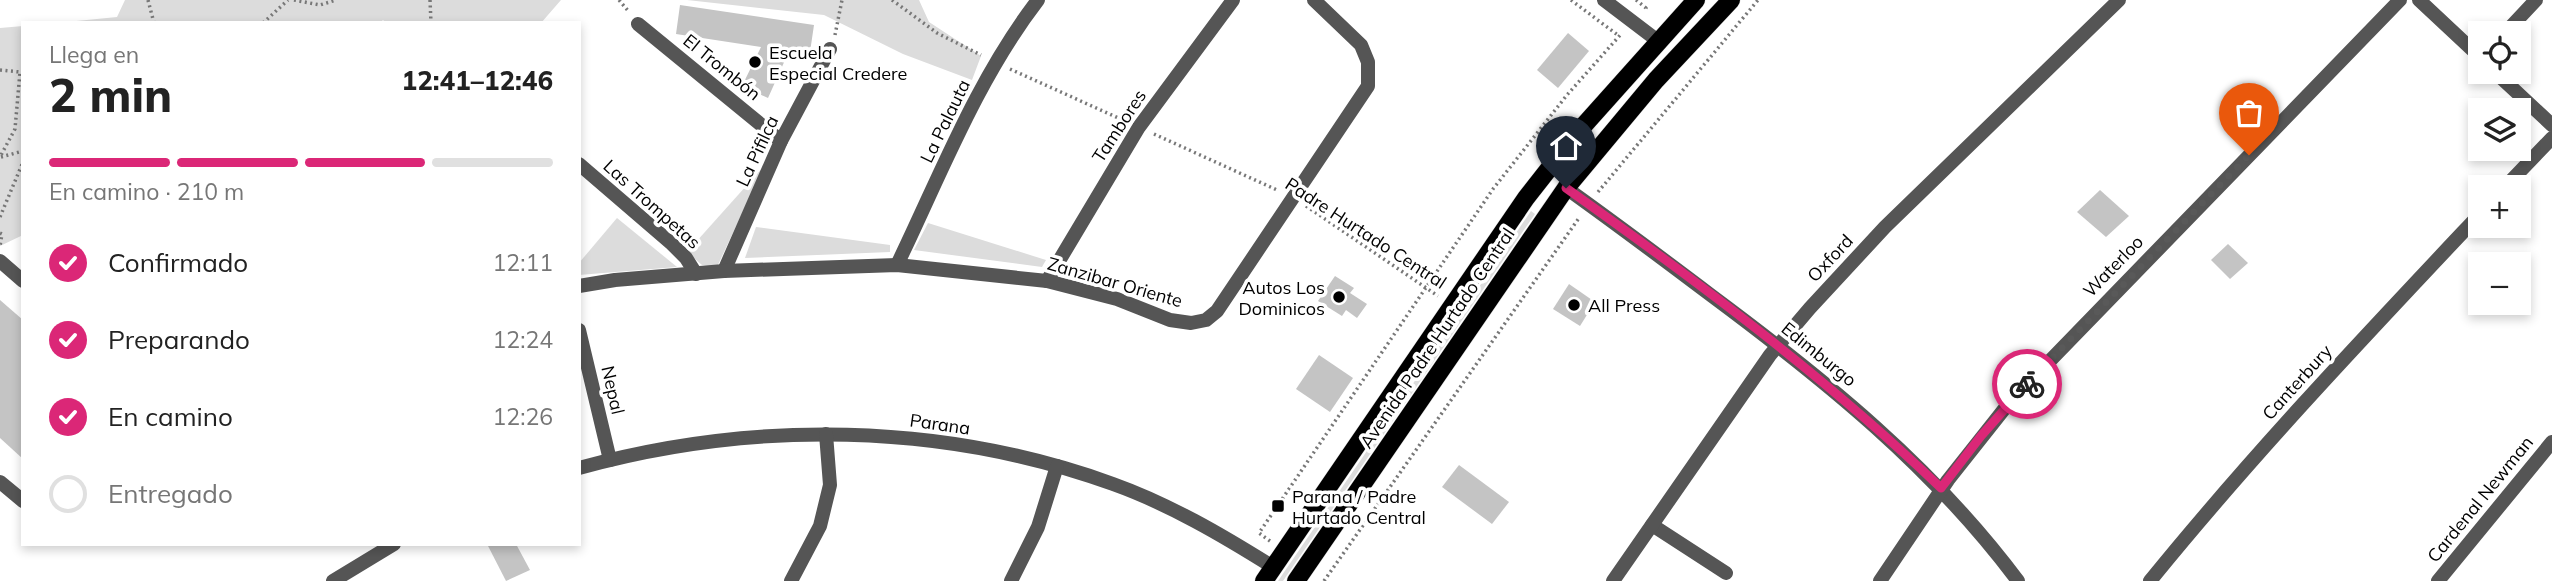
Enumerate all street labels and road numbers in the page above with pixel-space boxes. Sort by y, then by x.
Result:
street label: El Trombón [679,29,765,105]
street label: La Palauta [915,76,975,166]
street label: Tambores [1087,85,1151,167]
street label: La Pifilca [731,112,783,190]
street label: Las Trompetas [599,154,705,254]
street label: Padre Hurtado Central [1281,172,1451,294]
street label: Avenida Padre Hurtado Central [1355,223,1519,453]
street label: Oxford [1802,229,1858,287]
street label: Waterloo [2078,230,2148,302]
street label: Zanzibar Oriente [1045,252,1185,312]
street label: Edimburgo [1777,317,1861,391]
street label: Canterbury [2257,339,2337,425]
street label: Nepal [596,363,630,417]
street label: Parana [908,408,972,440]
street label: Cardenal Newman [2422,431,2538,567]

